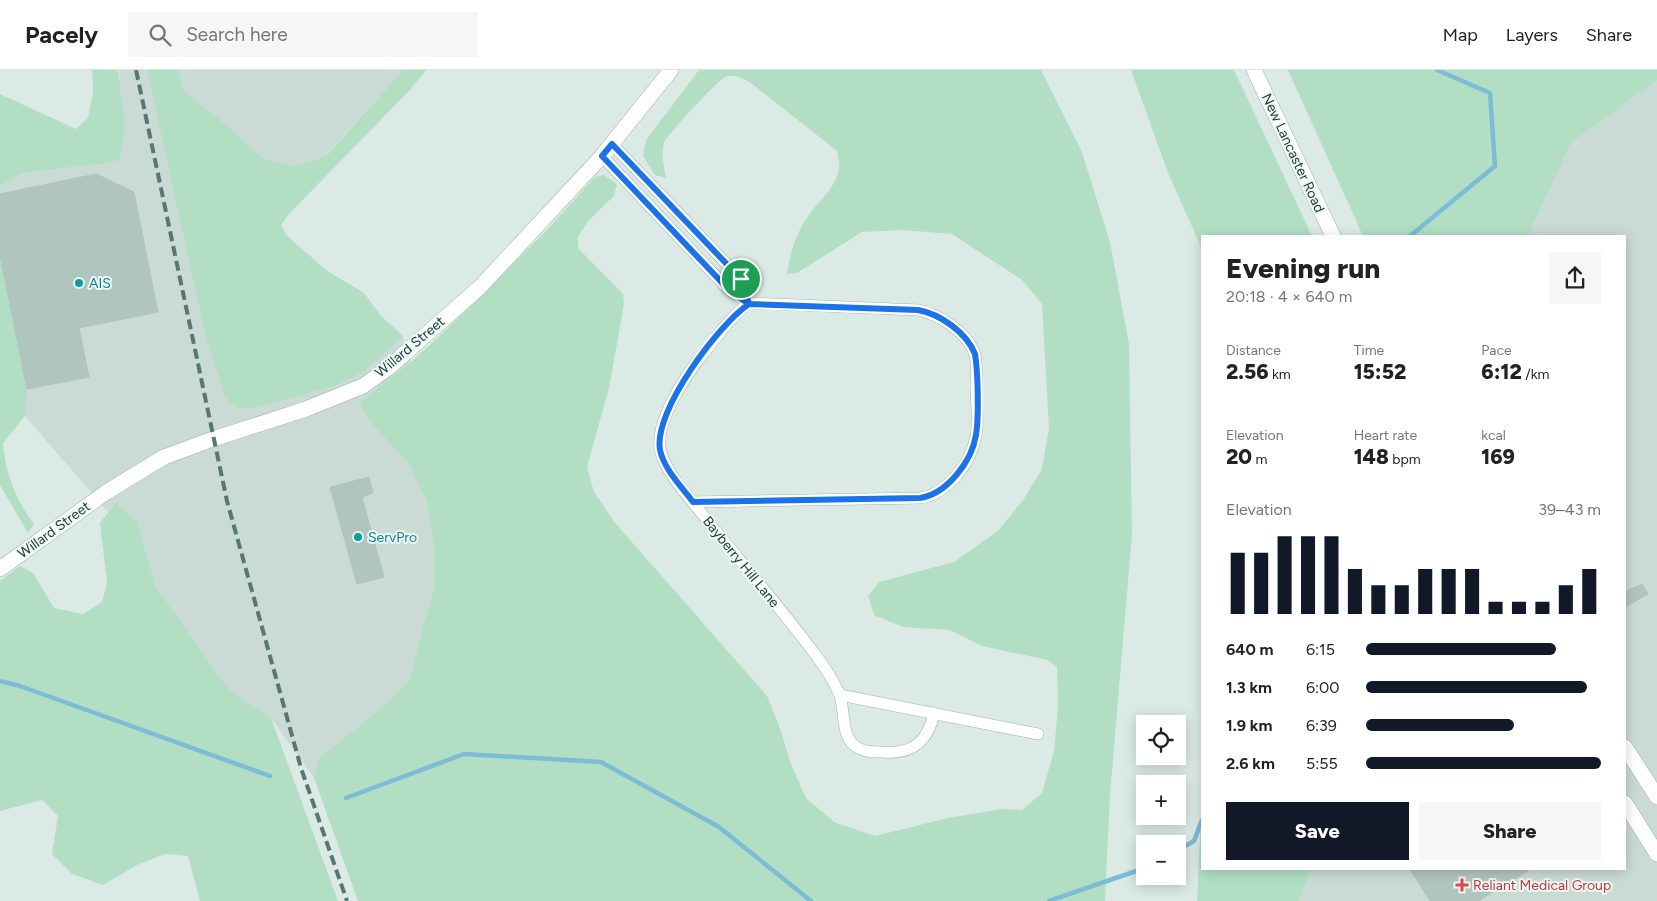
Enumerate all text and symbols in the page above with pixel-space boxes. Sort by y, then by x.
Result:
search box [128,12,478,57]
text: Pacely [25,20,98,49]
icon: search [146,21,174,49]
text: Search here [186,23,288,46]
text: Map [1443,24,1478,46]
text: Layers [1506,24,1558,46]
text: Share [1586,24,1632,46]
street label: New Lancaster Road [1258,91,1328,215]
text: Evening run [1226,251,1380,285]
button: share [1549,252,1601,304]
pin [720,258,762,300]
icon: arrive [727,265,755,293]
place label: AIS [89,275,111,292]
marker: AIS [73,277,85,289]
text: 20:18 · 4 × 640 m [1226,287,1352,306]
street label: Willard Street [372,313,448,381]
text: Distance [1226,342,1281,359]
text: Time [1354,342,1384,359]
text: Pace [1481,342,1512,359]
text: 2.56 [1226,359,1269,384]
text: 15:52 [1354,359,1406,384]
text: 6:12 [1481,359,1522,384]
text: km [1269,366,1291,383]
text: /km [1522,366,1549,383]
text: Elevation [1226,427,1284,444]
text: Heart rate [1354,427,1417,444]
text: kcal [1481,427,1506,444]
text: 20 [1226,444,1252,469]
text: 148 [1354,444,1389,469]
text: 169 [1481,444,1515,469]
text: m [1252,451,1267,468]
text: bpm [1389,451,1421,468]
street label: Willard Street [14,498,94,562]
text: Elevation [1226,500,1292,519]
text: 39–43 m [1538,500,1601,519]
street label: Bayberry Hill Lane [699,513,783,611]
place label: ServPro [368,529,417,546]
marker: ServPro [352,531,364,543]
text: 640 m [1226,640,1274,659]
text: 6:15 [1306,640,1335,659]
text: 1.3 km [1226,678,1272,697]
text: 6:00 [1306,678,1340,697]
map controls [1136,715,1186,885]
button: locate [1136,715,1186,765]
text: 1.9 km [1226,716,1272,735]
text: 6:39 [1306,716,1337,735]
text: 2.6 km [1226,754,1275,773]
text: 5:55 [1306,754,1338,773]
button: + [1136,775,1186,825]
button: Save [1226,802,1409,860]
button: Share [1419,802,1601,860]
button: − [1136,835,1186,885]
place label: Reliant Medical Group [1473,877,1611,894]
marker: Reliant Medical Group [1455,878,1469,892]

